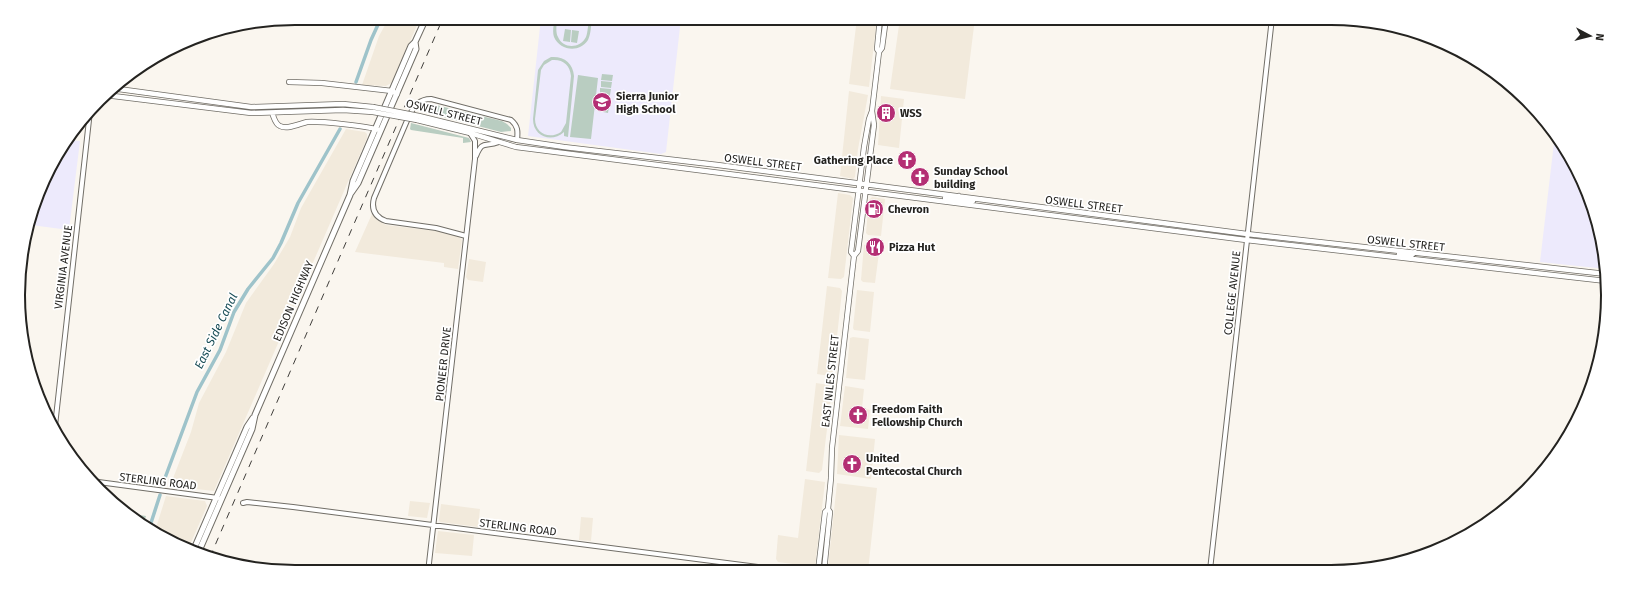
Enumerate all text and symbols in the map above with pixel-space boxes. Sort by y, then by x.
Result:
north arrow [1570,16,1610,56]
text: N [1593,33,1606,42]
place label: Sierra Junior High School [616,90,679,116]
school or university icon: Sierra Junior High School [591,91,613,113]
street label: OSWELL STREET [405,97,484,128]
building icon: WSS [875,102,897,124]
place label: WSS [900,107,922,120]
church icon: Gathering Place [896,149,918,171]
street label: OSWELL STREET [723,151,803,174]
place label: Gathering Place [814,154,893,167]
place label: Sunday School building [934,165,1008,191]
church icon: Sunday School building [909,166,931,188]
street label: OSWELL STREET [1044,193,1124,216]
fuel station icon: Chevron [863,198,885,220]
place label: Chevron [888,203,929,216]
street label: VIRGINIA AVENUE [52,224,75,310]
street label: OSWELL STREET [1367,233,1446,254]
restaurant icon: Pizza Hut [864,236,886,258]
place label: Pizza Hut [889,241,936,254]
street label: COLLEGE AVENUE [1222,250,1243,336]
street label: EDISON HIGHWAY [271,259,316,343]
water label: East Side Canal [192,291,240,371]
street label: PIONEER DRIVE [433,326,454,402]
street label: EAST NILES STREET [819,334,842,428]
place label: Freedom Faith Fellowship Church [872,403,963,429]
church icon: Freedom Faith Fellowship Church [847,404,869,426]
place label: United Pentecostal Church [866,452,962,478]
church icon: United Pentecostal Church [841,453,863,475]
street label: STERLING ROAD [119,470,197,493]
street label: STERLING ROAD [479,516,557,539]

